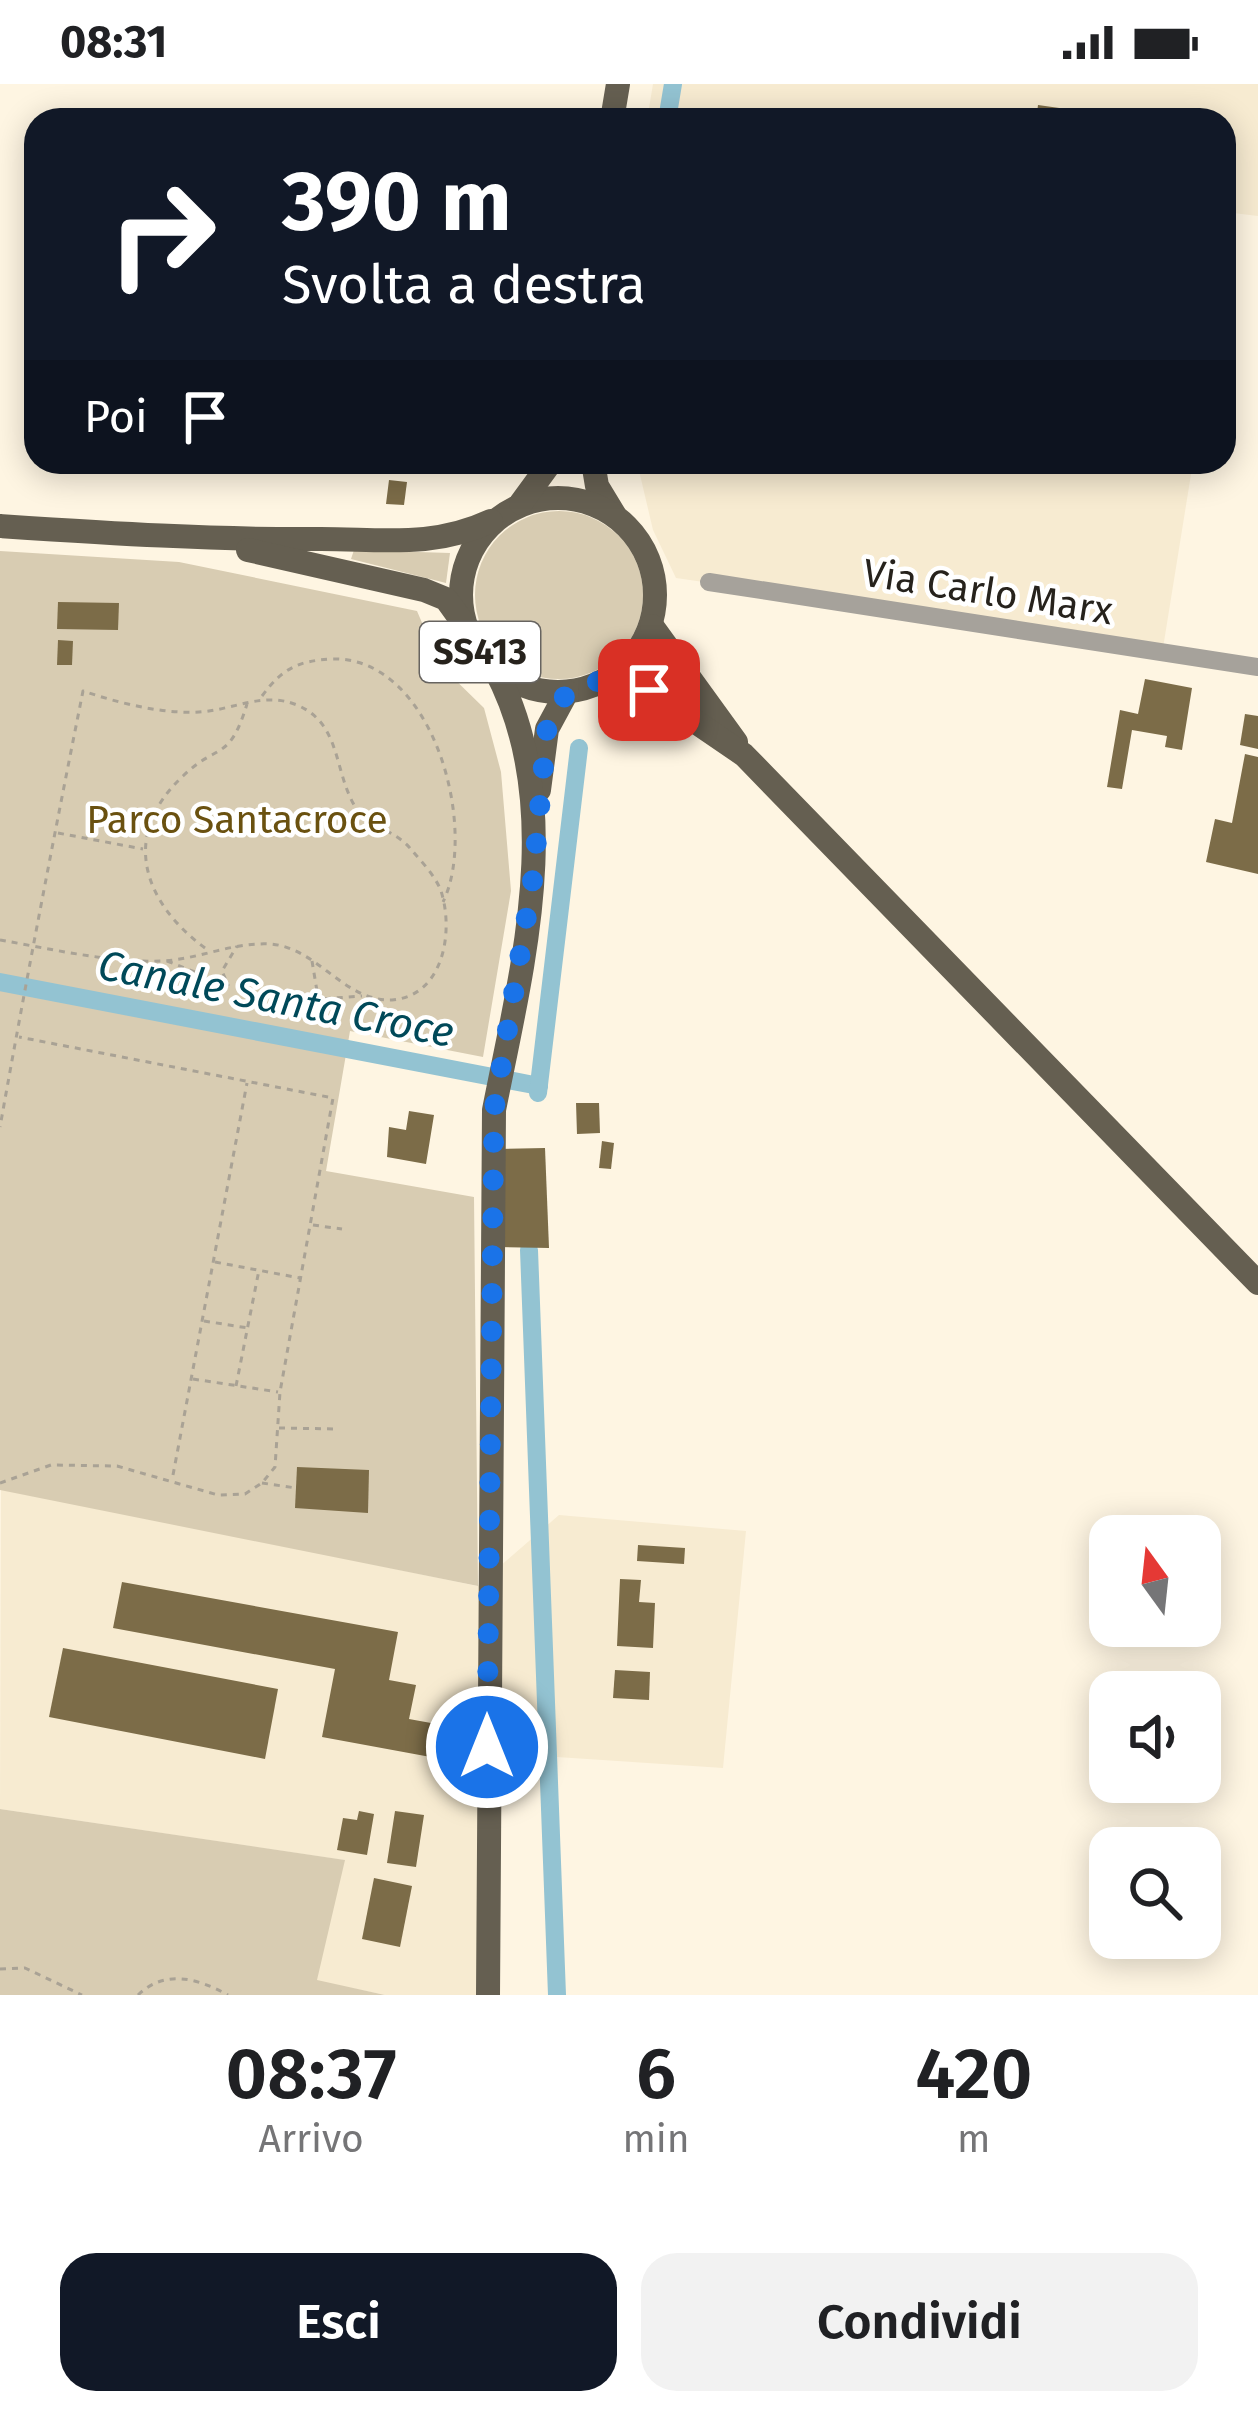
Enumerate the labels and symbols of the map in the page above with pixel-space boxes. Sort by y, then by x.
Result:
street label: Via Carlo Marx [860,550,1116,634]
road number: SS413 [420,622,540,682]
pin [598,639,700,741]
park label: Parco Santacroce [86,797,388,843]
water label: Canale Santa Croce [94,940,458,1058]
north arrow [1089,1515,1221,1647]
position arrow [424,1684,550,1810]

